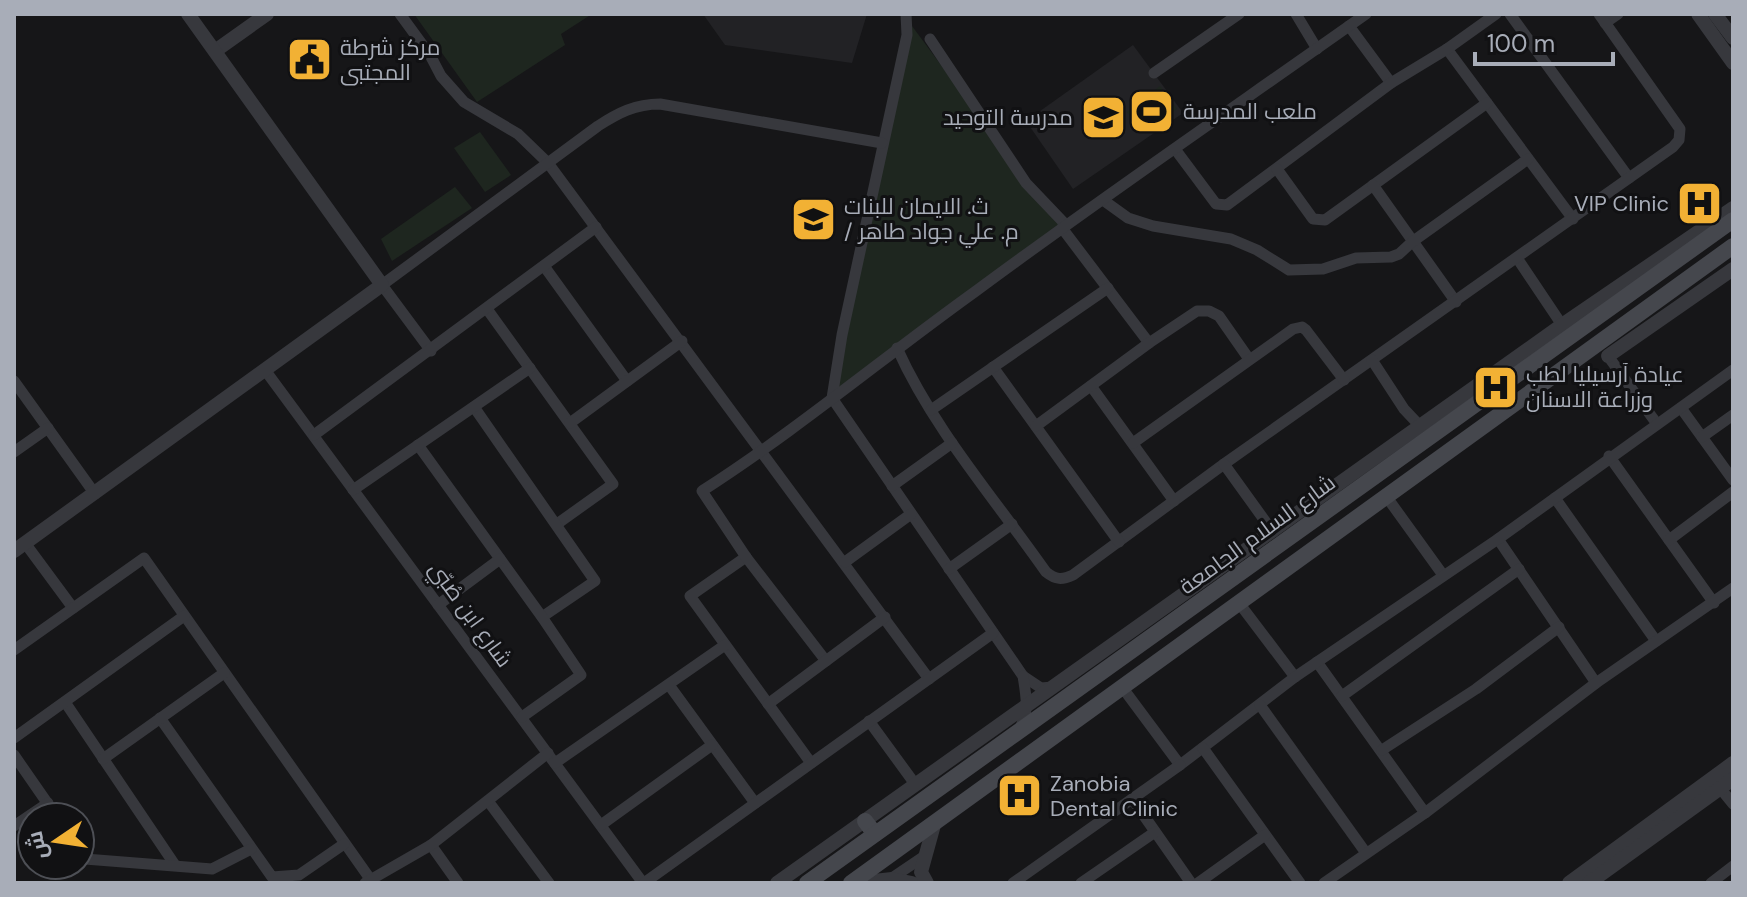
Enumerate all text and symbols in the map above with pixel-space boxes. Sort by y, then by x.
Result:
scale bar [1475,16,1613,66]
text: 100 m [1487,28,1555,59]
place label: مركز شرطة المجتبى [340,33,440,87]
public building icon: مركز شرطة المجتبى [285,36,333,84]
sports icon: ملعب المدرسة [1128,87,1176,135]
school or university icon: مدرسة التوحيد [1080,93,1128,141]
place label: ملعب المدرسة [1183,97,1317,126]
place label: مدرسة التوحيد [943,103,1073,132]
hospital icon: VIP Clinic [1676,179,1724,227]
place label: VIP Clinic [1574,189,1669,218]
place label: ث. الايمان للبنات / م. علي جواد طاهر [844,192,1019,248]
school or university icon: ث. الايمان للبنات / م. علي جواد طاهر [789,195,837,243]
place label: عيادة آرسيليا لطب وزراعة الاسنان [1526,360,1684,414]
hospital icon: عيادة آرسيليا لطب وزراعة الاسنان [1471,363,1519,411]
street label: شارع السلام الجامعة [1173,468,1342,602]
street label: شارع ابن صُبّي [421,556,519,674]
place label: Zanobia Dental Clinic [1050,769,1178,823]
hospital icon: Zanobia Dental Clinic [995,772,1043,820]
north arrow [16,801,96,881]
text: ش [20,828,54,862]

